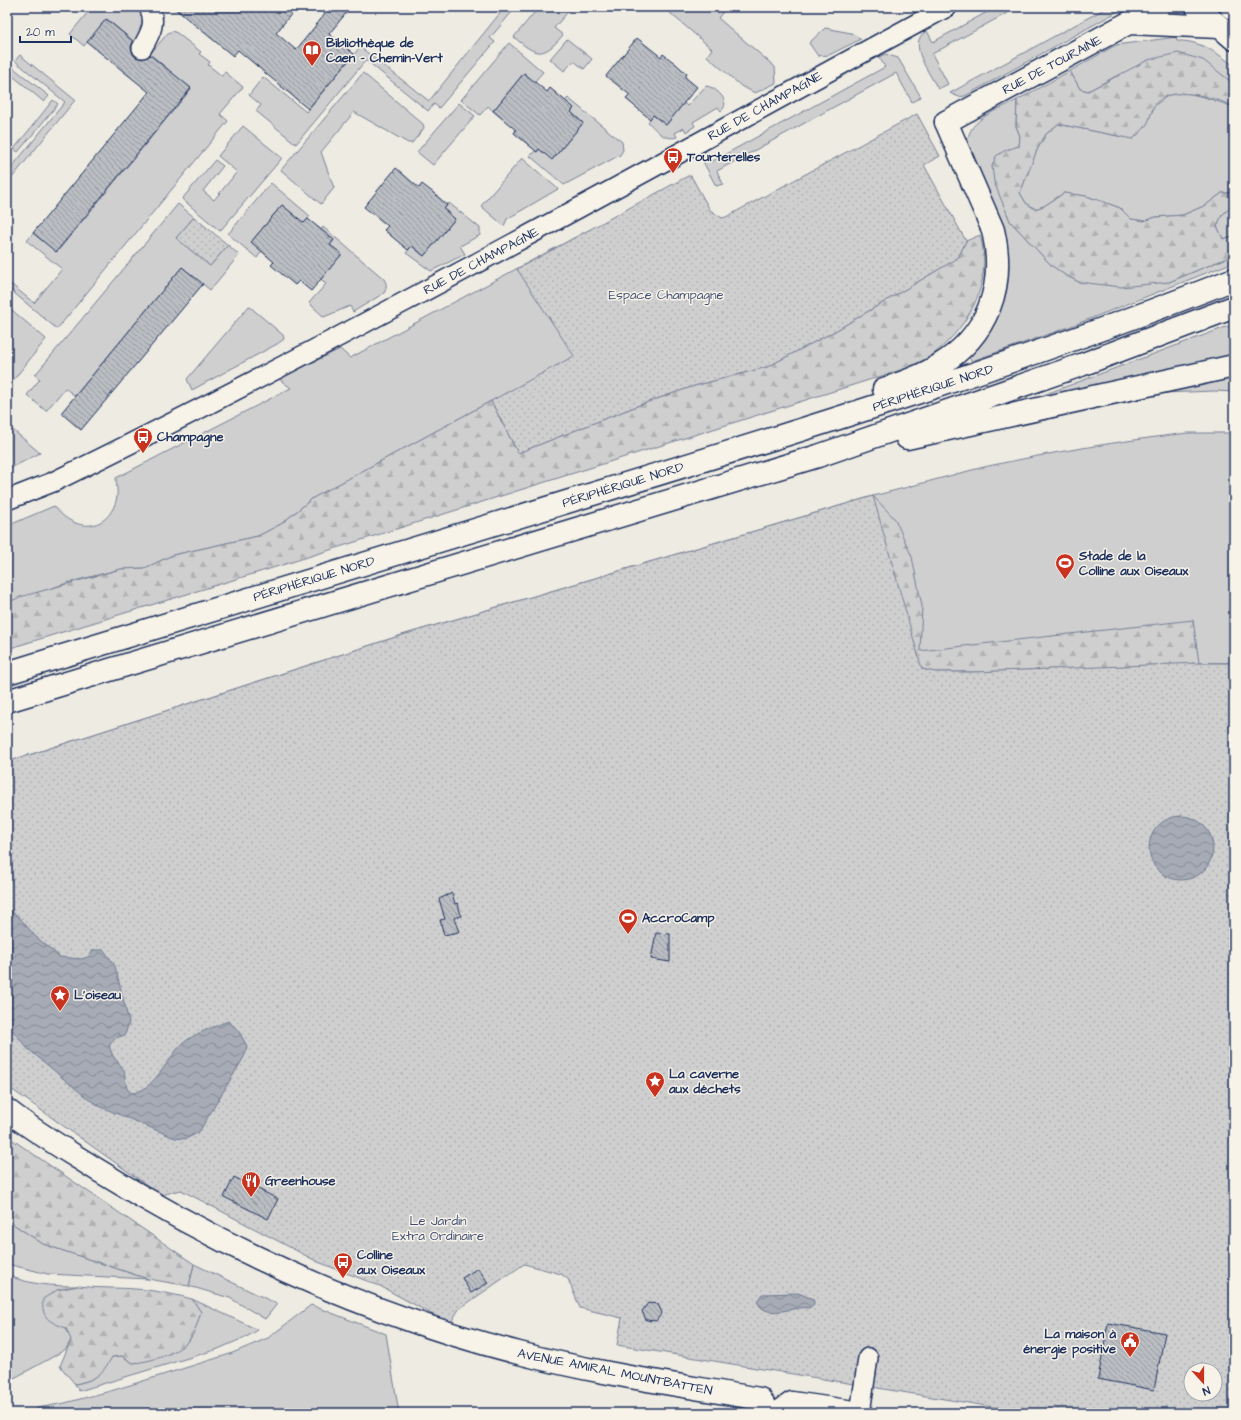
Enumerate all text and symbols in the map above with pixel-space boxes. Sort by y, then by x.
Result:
scale bar [20,18,71,44]
text: 20 m [26,24,55,41]
street label: RUE DE TOURAINE [999,31,1105,99]
place label: Bibliothèque de Caen - Chemin-Vert [326,34,443,67]
library icon: Bibliothèque de Caen - Chemin-Vert [301,39,323,67]
street label: RUE DE CHAMPAGNE [704,67,826,145]
bus stop icon: Tourterelles [662,146,684,174]
place label: Tourterelles [686,148,761,166]
street label: RUE DE CHAMPAGNE [420,223,542,299]
park label: Espace Champagne [609,286,724,305]
street label: PÉRIPHÉRIQUE NORD [870,360,996,416]
bus stop icon: Champagne [132,426,154,454]
place label: Champagne [157,428,223,448]
street label: PÉRIPHÉRIQUE NORD [560,458,687,512]
place label: Stade de la Colline aux Oiseaux [1078,547,1189,580]
street label: PÉRIPHÉRIQUE NORD [251,552,378,606]
sports icon: Stade de la Colline aux Oiseaux [1054,552,1076,580]
sports icon: AccroCamp [617,907,639,935]
place label: AccroCamp [642,909,715,928]
place icon: L'oiseau [49,984,71,1012]
place label: L'oiseau [74,986,122,1004]
place label: La caverne aux déchets [668,1065,741,1098]
place icon: La caverne aux déchets [644,1070,666,1098]
restaurant icon: Greenhouse [240,1170,262,1198]
place label: Greenhouse [265,1172,336,1190]
park label: Le Jardin Extra Ordinaire [392,1212,484,1245]
place label: Colline aux Oiseaux [356,1246,426,1279]
bus stop icon: Colline aux Oiseaux [332,1251,354,1279]
place label: La maison à énergie positive [1022,1325,1116,1360]
public building icon: La maison à énergie positive [1119,1330,1141,1358]
street label: AVENUE AMIRAL MOUNTBATTEN [516,1344,714,1400]
north arrow [1183,1362,1223,1402]
text: N [1200,1383,1212,1399]

